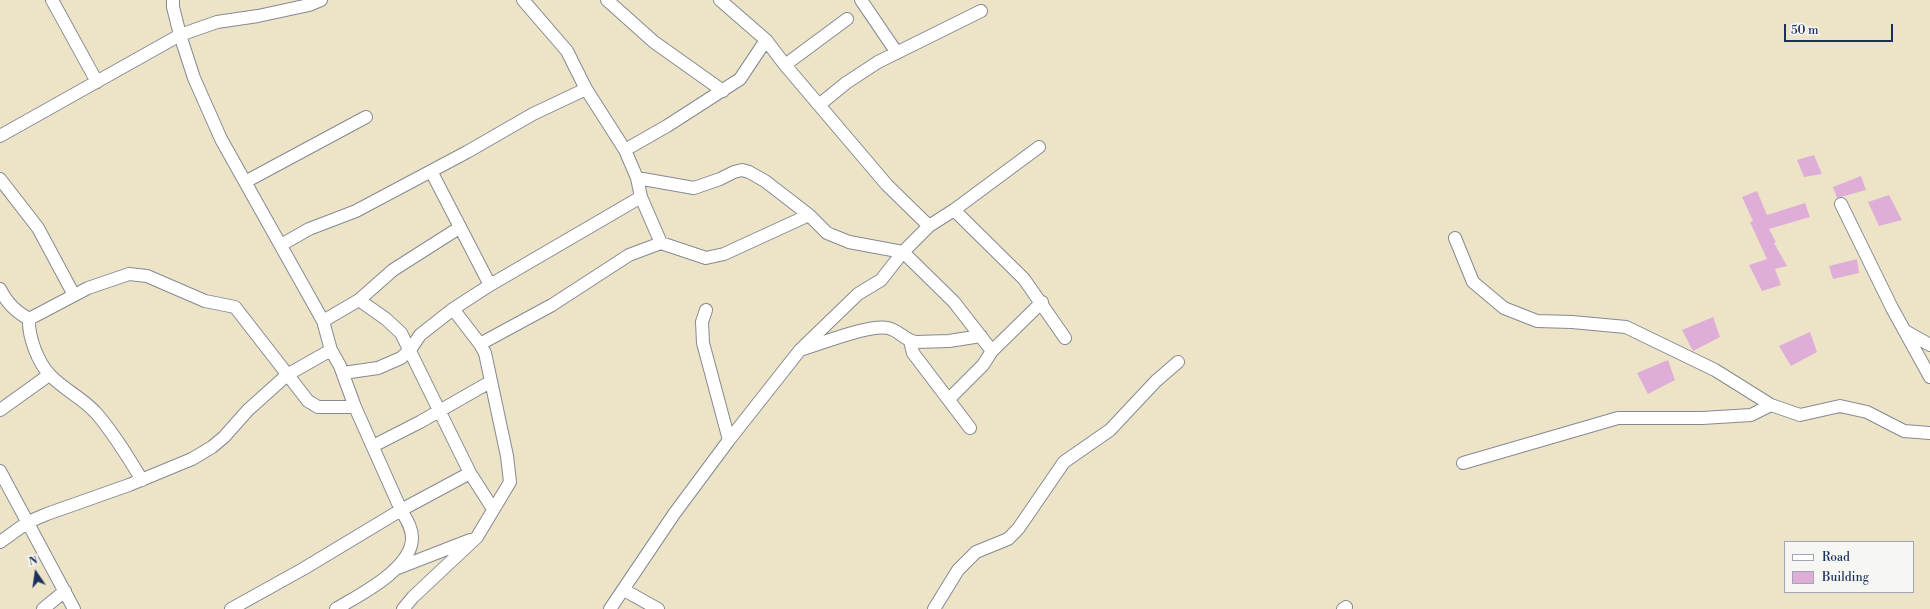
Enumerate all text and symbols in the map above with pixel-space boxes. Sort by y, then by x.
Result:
scale bar [1786,16,1895,42]
text: 50 m [1791,23,1819,38]
legend [1784,541,1914,593]
text: Road [1822,550,1850,565]
north arrow [16,553,56,593]
text: N [27,554,39,569]
text: Building [1822,570,1869,585]

